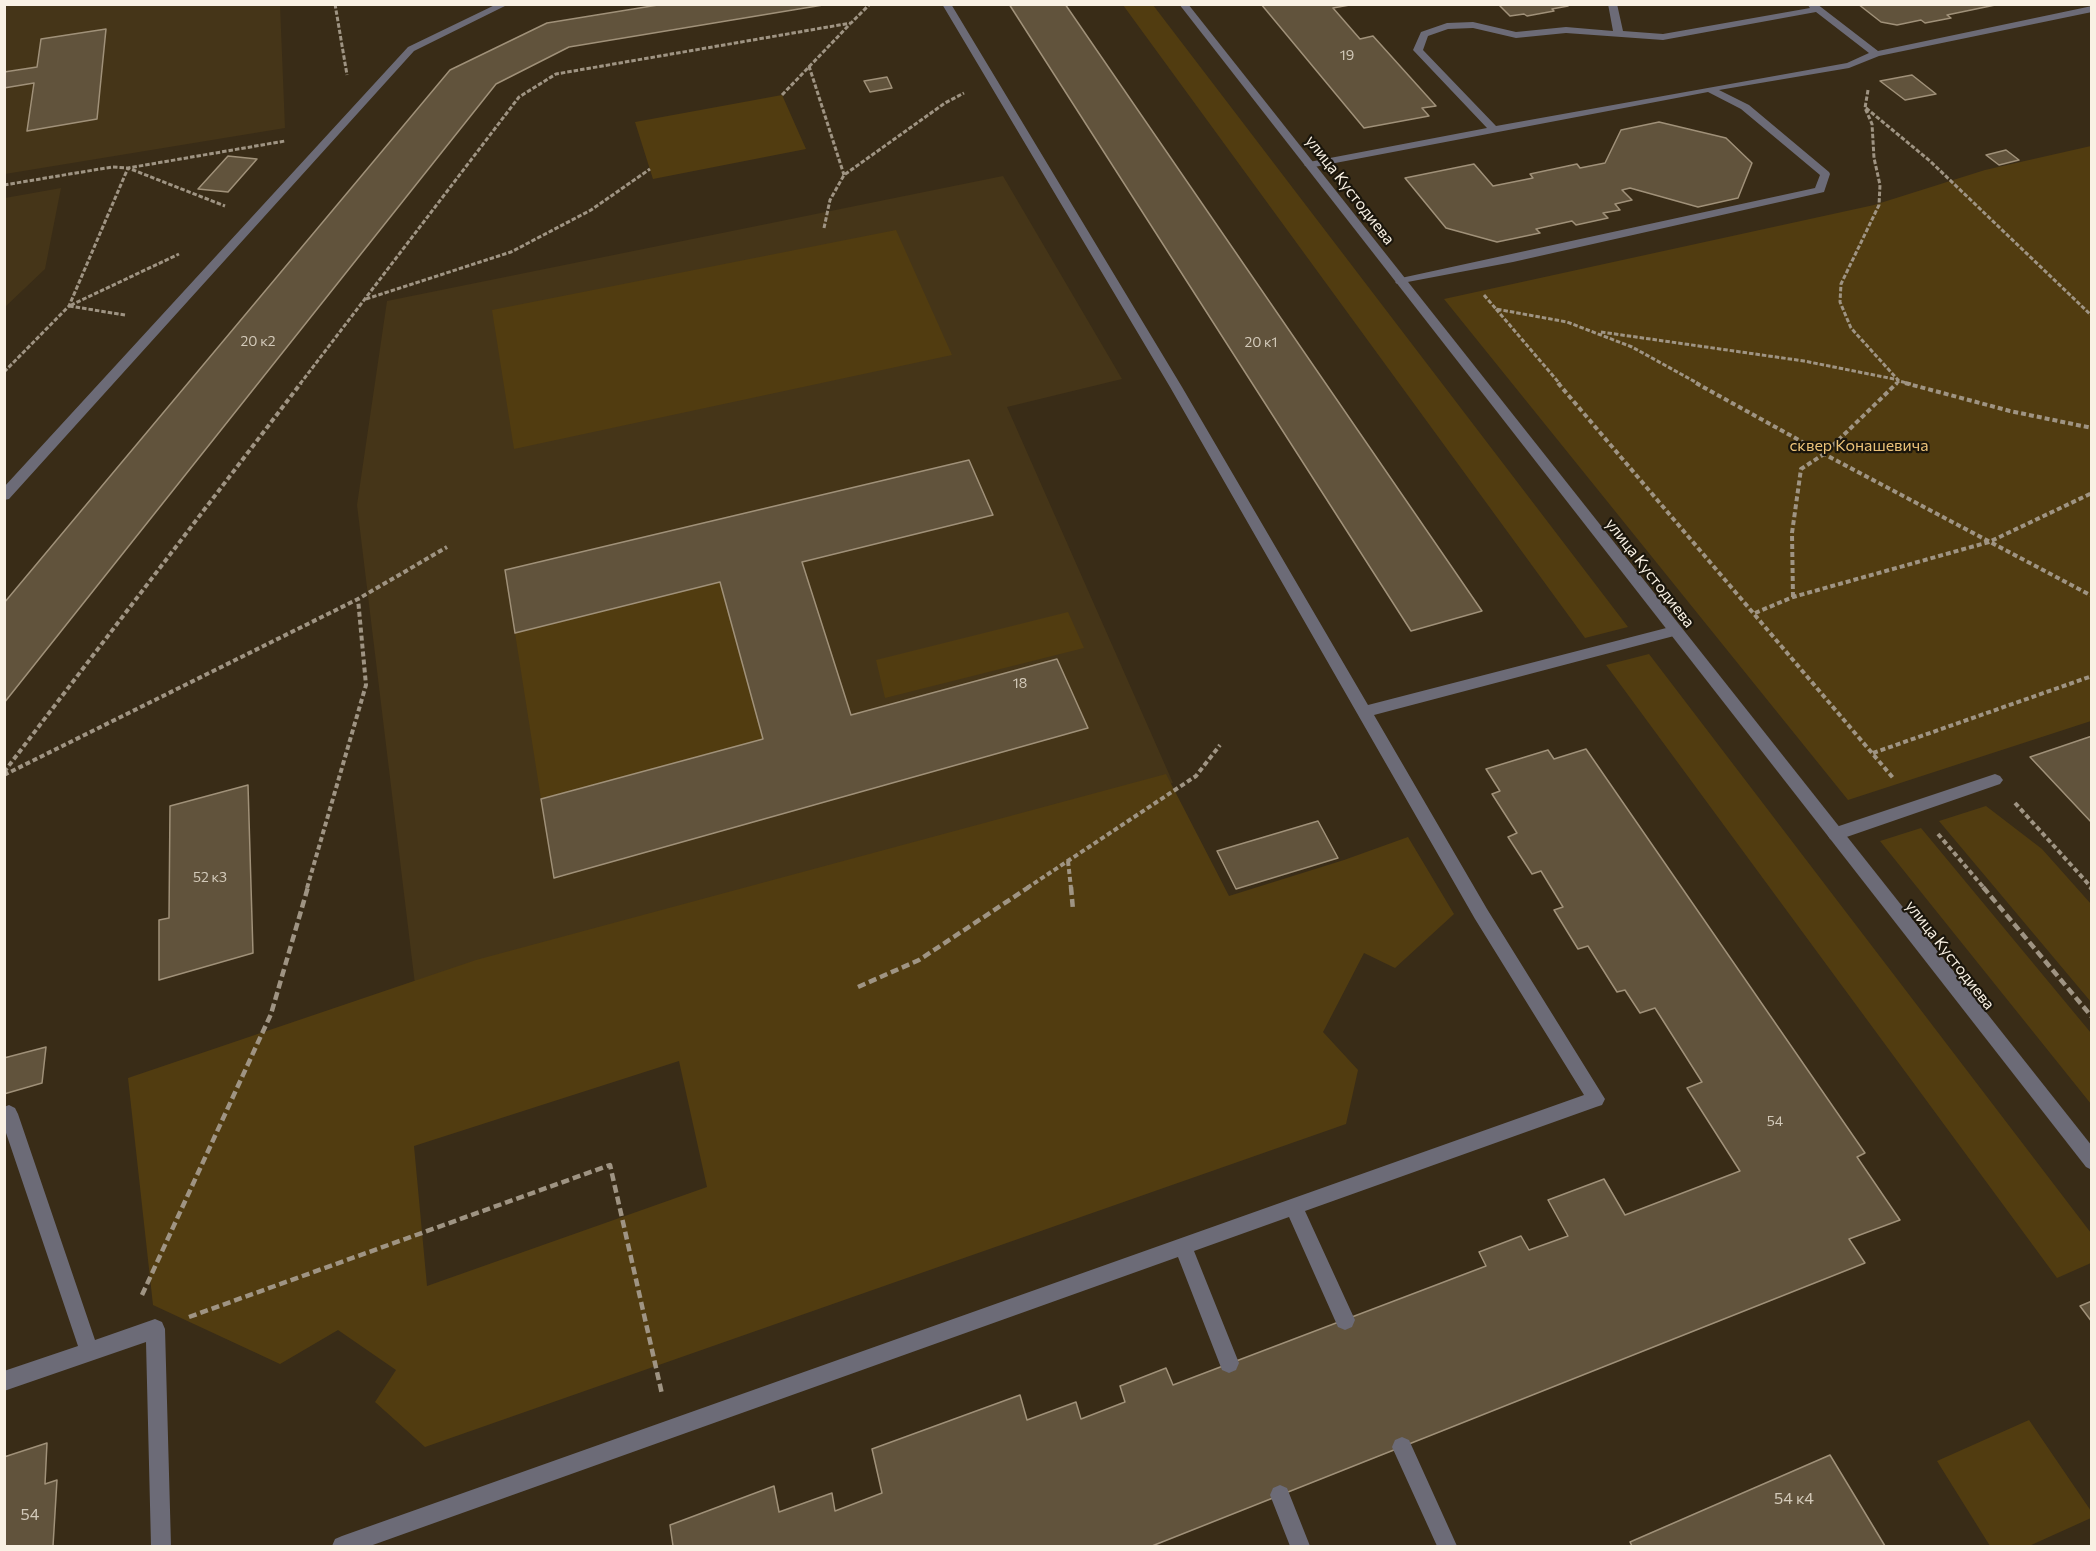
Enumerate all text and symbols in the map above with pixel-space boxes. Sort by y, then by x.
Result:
house number: 19 [1340,47,1354,63]
street label: улица Кустодиева [1301,131,1399,249]
house number: 20 к2 [241,333,275,349]
house number: 20 к1 [1244,334,1278,350]
park label: сквер Конашевича [1789,436,1929,456]
street label: улица Кустодиева [1601,514,1699,632]
house number: 18 [1013,675,1027,691]
house number: 52 к3 [193,869,227,885]
street label: улица Кустодиева [1901,896,1999,1014]
house number: 54 [1767,1113,1783,1129]
house number: 54 к4 [1774,1489,1814,1509]
house number: 54 [21,1505,39,1525]

